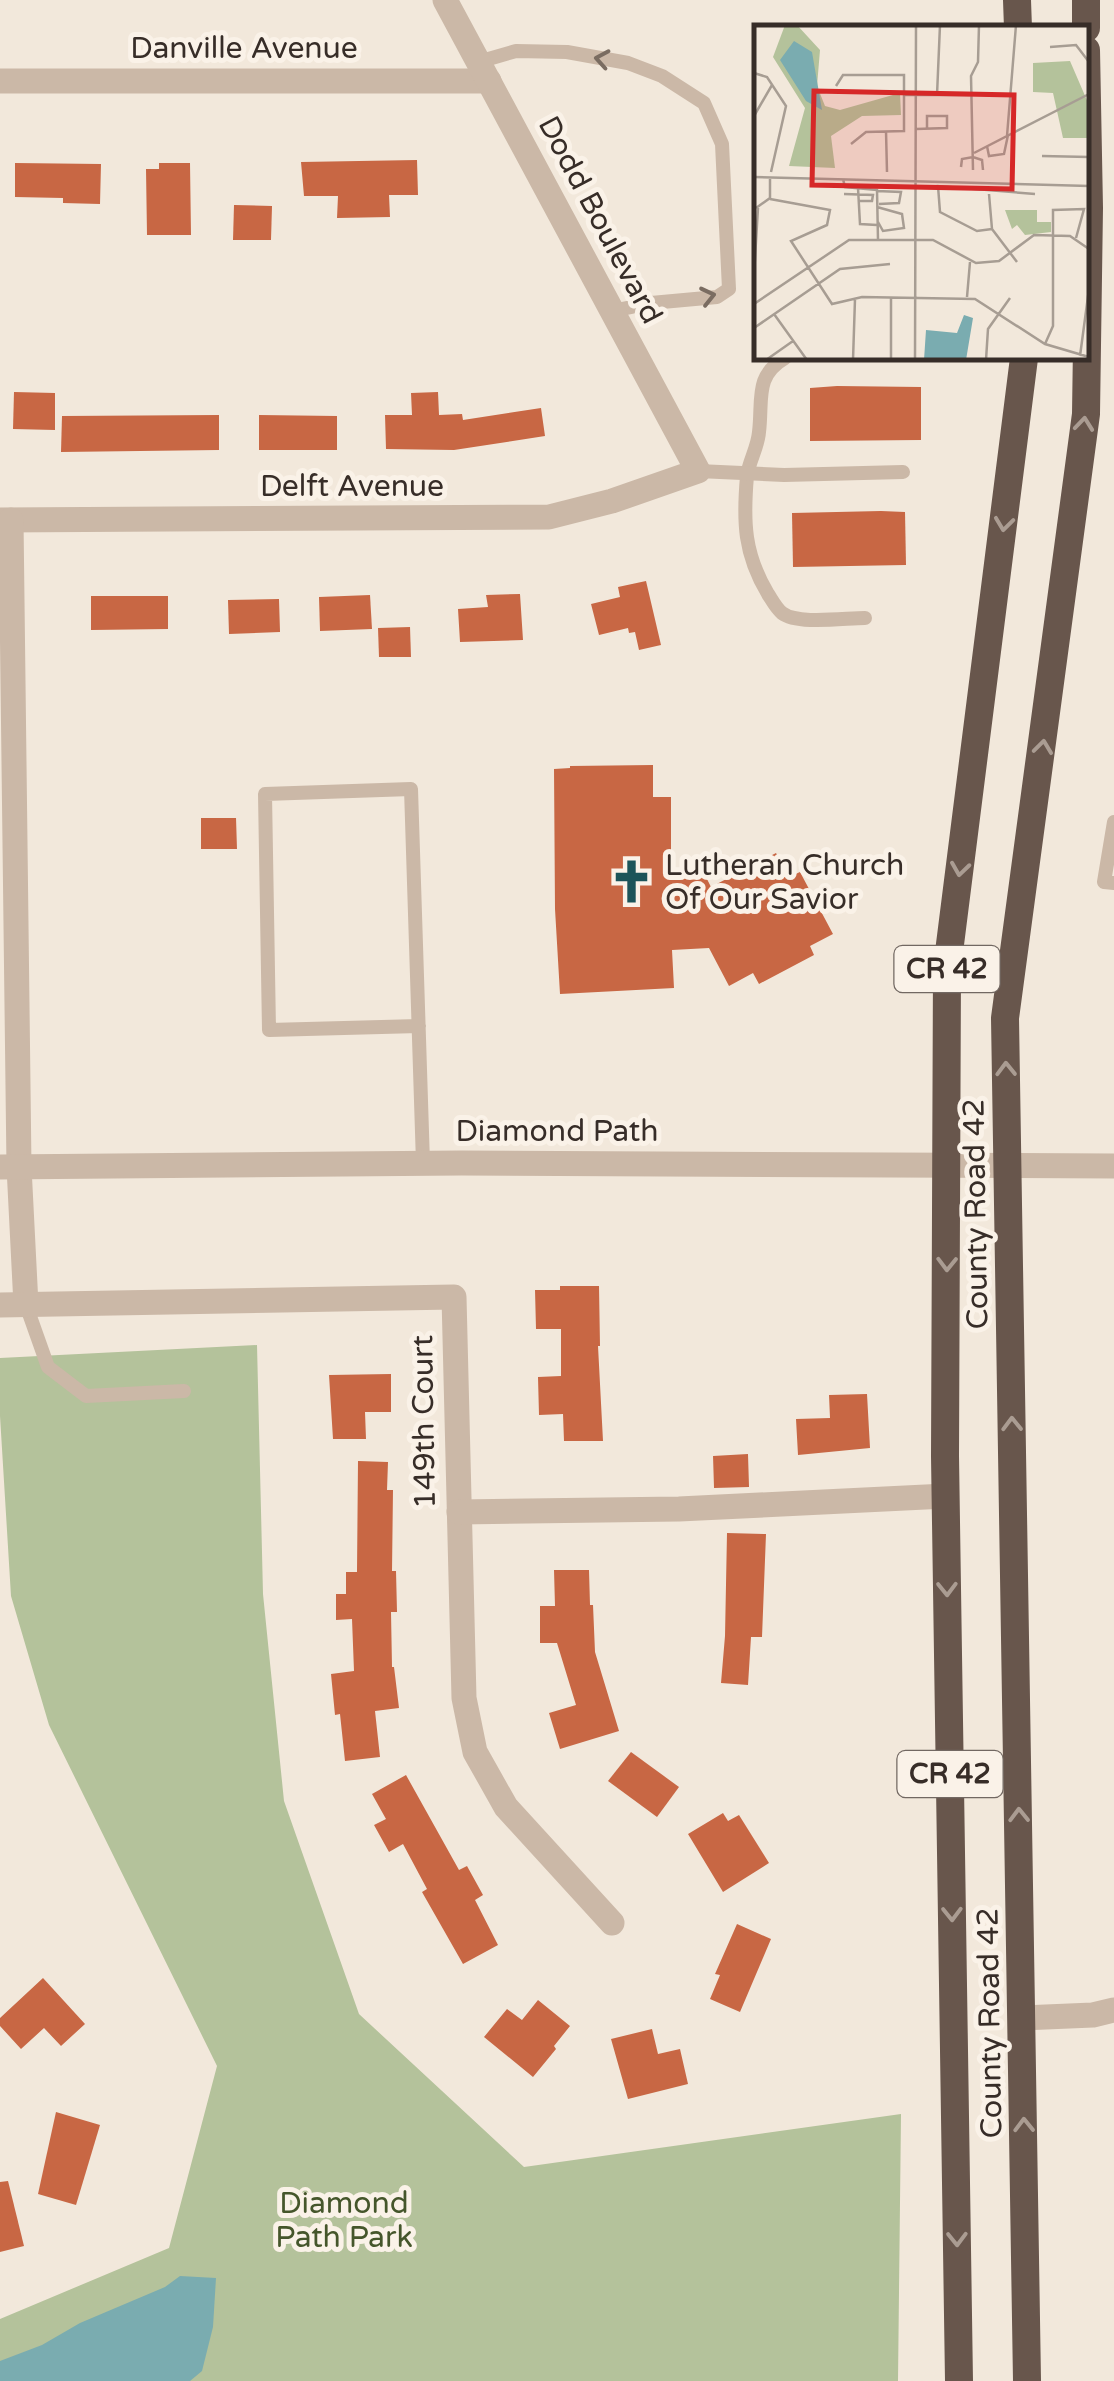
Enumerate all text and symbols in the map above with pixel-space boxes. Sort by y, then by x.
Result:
inset map [754,25,1089,360]
street label: Danville Avenue [130,30,358,67]
one-way arrow [594,49,611,70]
street label: Dodd Boulevard [530,110,670,330]
one-way arrow [699,286,716,307]
one-way arrow [1073,416,1094,432]
street label: Delft Avenue [260,468,444,505]
one-way arrow [994,516,1015,532]
one-way arrow [1032,738,1053,754]
place label: Lutheran Church Of Our Savior [665,847,904,918]
church icon: Lutheran Church Of Our Savior [608,858,656,906]
one-way arrow [950,862,971,878]
road number: CR 42 [894,946,1000,992]
one-way arrow [995,1061,1017,1076]
street label: County Road 42 [955,1098,997,1330]
street label: Diamond Path [456,1113,658,1150]
one-way arrow [936,1256,958,1272]
street label: 149th Court [404,1335,444,1509]
one-way arrow [1001,1416,1023,1432]
one-way arrow [937,1581,958,1597]
road number: CR 42 [898,1751,1002,1797]
one-way arrow [1008,1807,1030,1822]
one-way arrow [941,1906,963,1922]
street label: County Road 42 [969,1907,1011,2139]
one-way arrow [1013,2117,1035,2132]
park label: Diamond Path Park [275,2185,413,2256]
one-way arrow [946,2232,968,2247]

